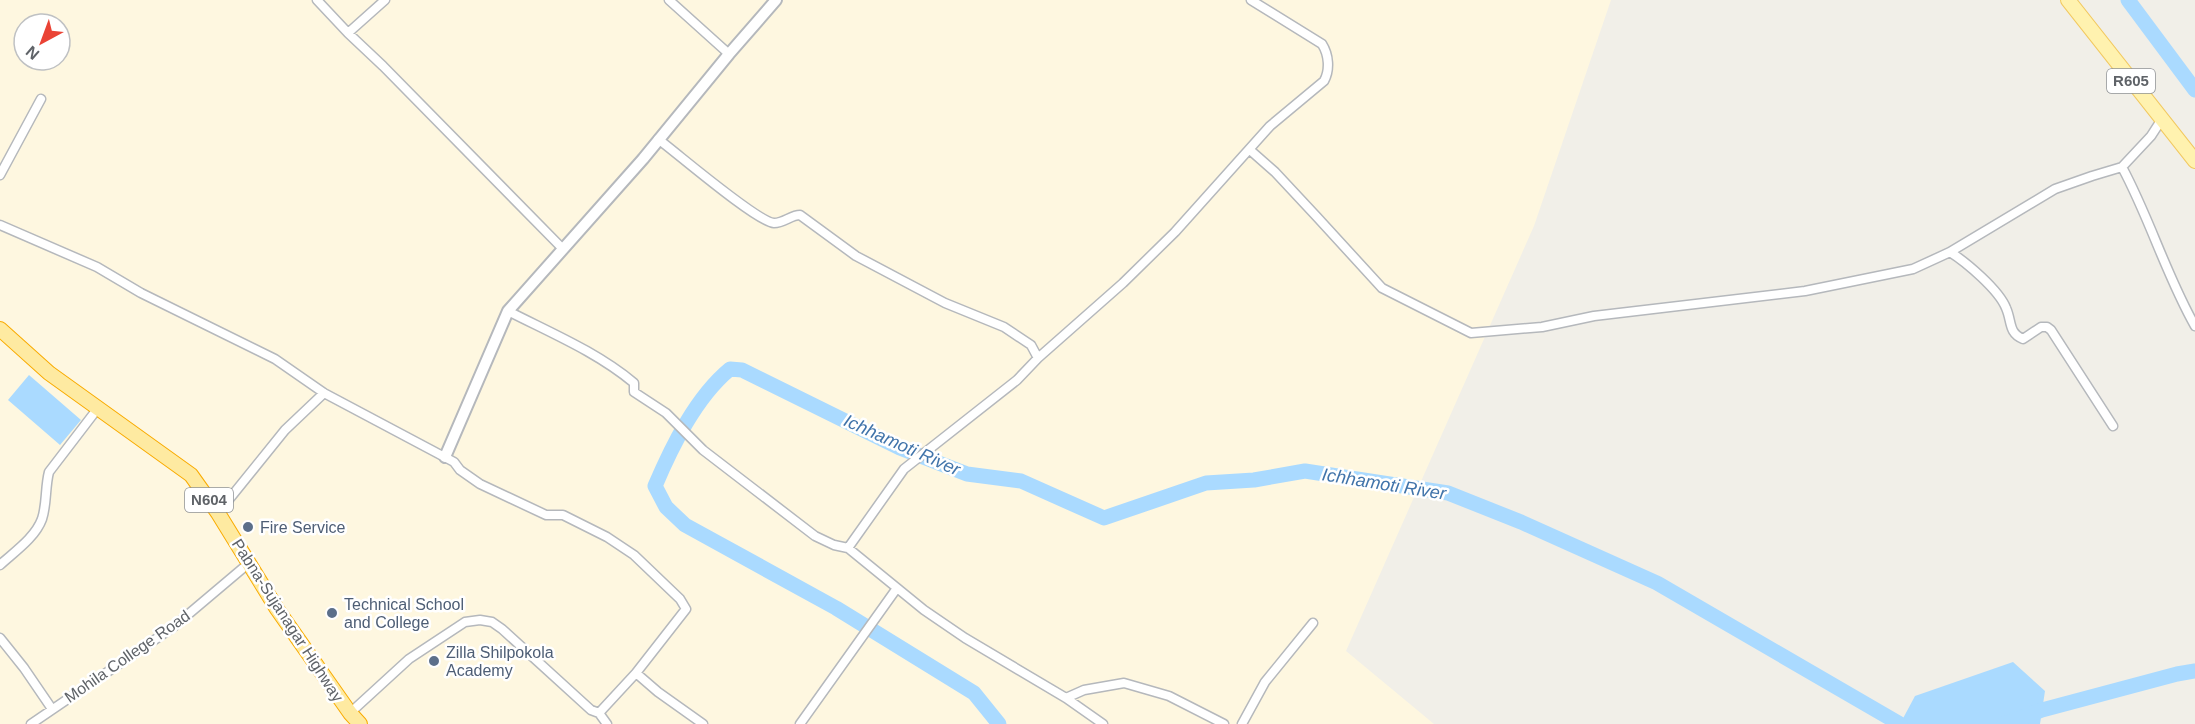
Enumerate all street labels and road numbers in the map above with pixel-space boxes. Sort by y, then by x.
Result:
road number: R605 [2107,69,2155,93]
road number: N604 [185,488,233,512]
street label: Pabna-Sujanagar Highway [229,536,347,705]
street label: Mohila College Road [62,607,193,706]

